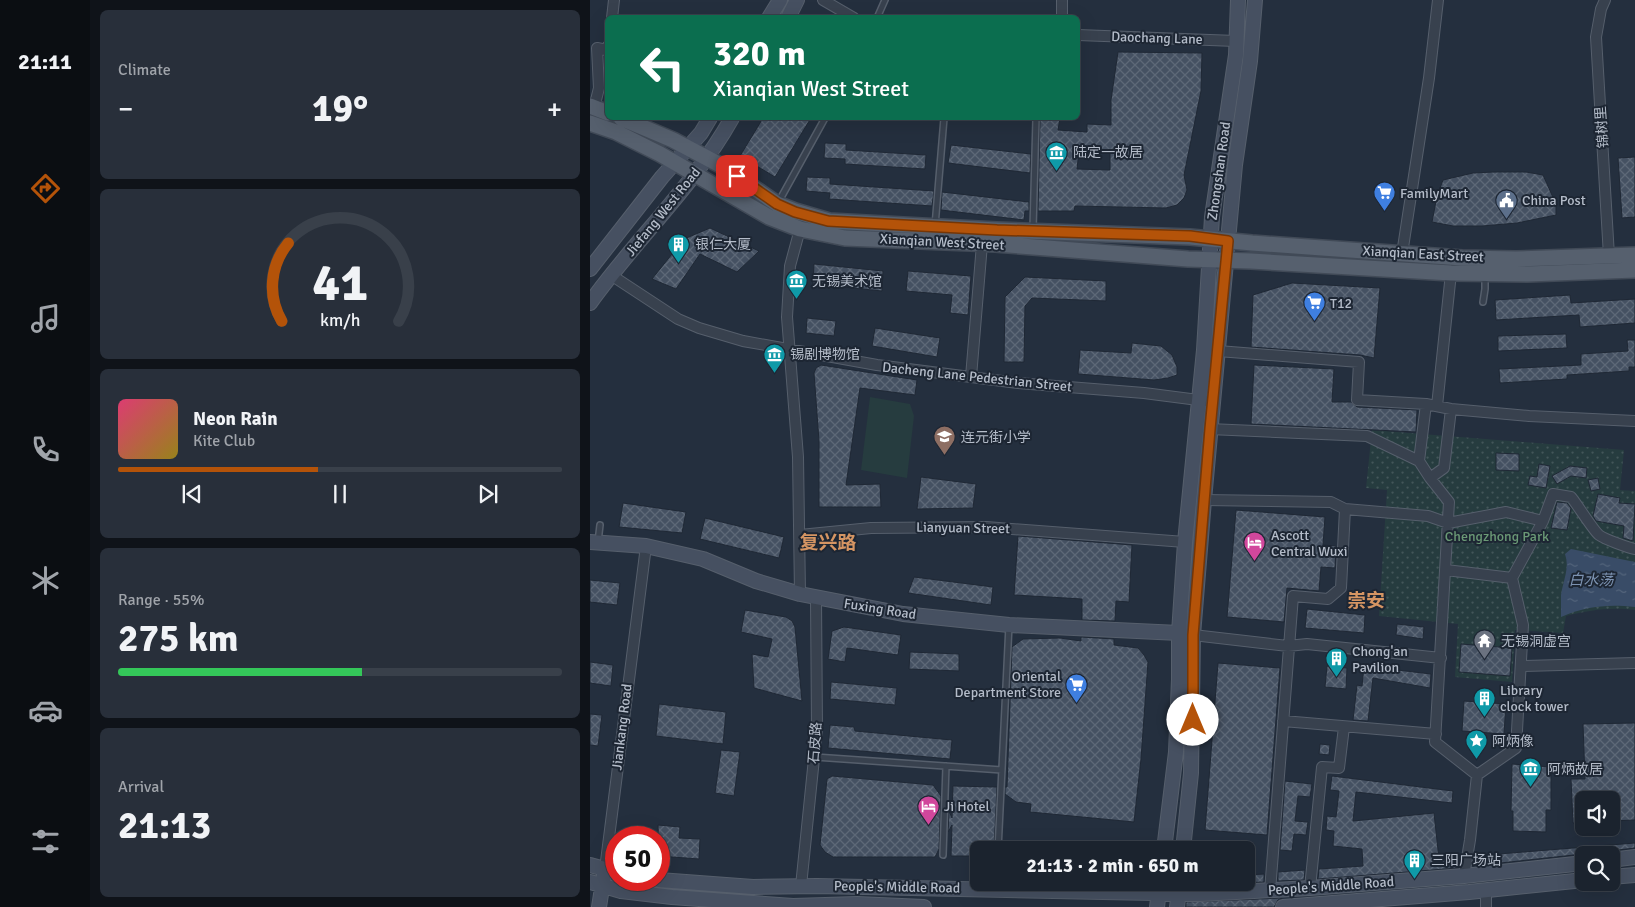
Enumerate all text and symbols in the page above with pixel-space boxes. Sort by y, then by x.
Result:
street label: Daochang Lane [1111,28,1203,48]
text: 320 m [713,32,806,75]
icon: left [630,35,695,100]
text: 21:11 [18,48,72,75]
text: Climate [118,60,171,80]
text: Xianqian West Street [713,75,909,102]
text: 19° [312,85,368,132]
text: − [118,92,133,126]
text: + [547,92,562,126]
street label: 锦树里 [1592,105,1612,149]
street label: Zhongshan Road [1204,121,1234,221]
museum icon: 陆定一故居 [1045,140,1069,171]
place label: 陆定一故居 [1073,144,1143,161]
pin [716,155,758,197]
icon: arrive [723,162,751,190]
street label: Jiefang West Road [622,164,704,260]
icon: directions [28,171,63,206]
supermarket icon: FamilyMart [1372,181,1396,212]
place label: FamilyMart [1400,185,1468,202]
public building icon: China Post [1494,188,1518,219]
place label: China Post [1522,192,1586,209]
street label: Xianqian West Street [879,230,1005,254]
building icon: 银仁大厦 [667,232,691,263]
place label: 银仁大厦 [695,236,751,253]
street label: Xianqian East Street [1362,242,1484,266]
text: 41 [312,251,368,315]
museum icon: 无锡美术馆 [784,269,808,300]
place label: 无锡美术馆 [812,273,882,290]
supermarket icon: T12 [1302,291,1326,322]
place label: T12 [1330,295,1352,312]
icon: music [28,301,63,336]
text: km/h [320,309,360,331]
museum icon: 锡剧博物馆 [762,342,786,373]
place label: 锡剧博物馆 [790,346,860,363]
street label: Dacheng Lane Pedestrian Street [881,359,1073,395]
text: Neon Rain [193,407,278,431]
school or university icon: 连元街小学 [933,425,957,456]
place label: 连元街小学 [961,429,1031,446]
text: Kite Club [193,431,255,451]
icon: phone [28,432,63,467]
icon: previous [178,480,206,508]
icon: pause [326,480,354,508]
icon: next [474,480,502,508]
street label: Lianyuan Street [916,519,1010,537]
place label: Ascott Central Wuxi [1271,527,1348,560]
park label: Chengzhong Park [1445,528,1549,545]
district label: 复兴路 [799,531,857,555]
hotel icon: Ascott Central Wuxi [1243,531,1267,562]
icon: climate [28,563,63,598]
water label: 白水荡 [1568,571,1616,589]
district label: 崇安 [1347,589,1385,613]
text: Range · 55% [118,590,204,610]
street label: Fuxing Road [843,595,917,623]
text: 275 km [118,615,239,662]
temple icon: 无锡洞虚宫 [1473,629,1497,660]
place label: 无锡洞虚宫 [1501,633,1571,650]
place label: Chong'an Pavilion [1352,643,1408,676]
building icon: Chong'an Pavilion [1324,647,1348,678]
place label: Oriental Department Store [955,668,1061,701]
supermarket icon: Oriental Department Store [1065,672,1089,703]
place label: Library clock tower [1500,682,1569,715]
street label: Jiankang Road [608,683,636,771]
building icon: Library clock tower [1472,686,1496,717]
icon: car [28,693,63,728]
position arrow [1166,693,1218,745]
street label: 石皮路 [805,721,825,765]
place icon: 阿炳像 [1464,729,1488,760]
place label: 阿炳像 [1492,733,1534,750]
museum icon: 阿炳故居 [1519,757,1543,788]
place label: 阿炳故居 [1547,761,1603,778]
text: Arrival [118,777,164,797]
map controls [1575,791,1620,891]
button: sound [1575,791,1620,836]
hotel icon: Ji Hotel [916,794,940,825]
place label: Ji Hotel [944,798,990,815]
text: 21:13 [118,802,211,849]
icon: filters [28,824,63,859]
speed limit sign: 50 [605,826,670,891]
button: search [1575,846,1620,891]
building icon: 三阳广场站 [1403,848,1427,879]
place label: 三阳广场站 [1431,852,1501,869]
text: 21:13 · 2 min · 650 m [1026,854,1199,878]
street label: People's Middle Road [1267,873,1395,899]
street label: People's Middle Road [834,877,960,897]

